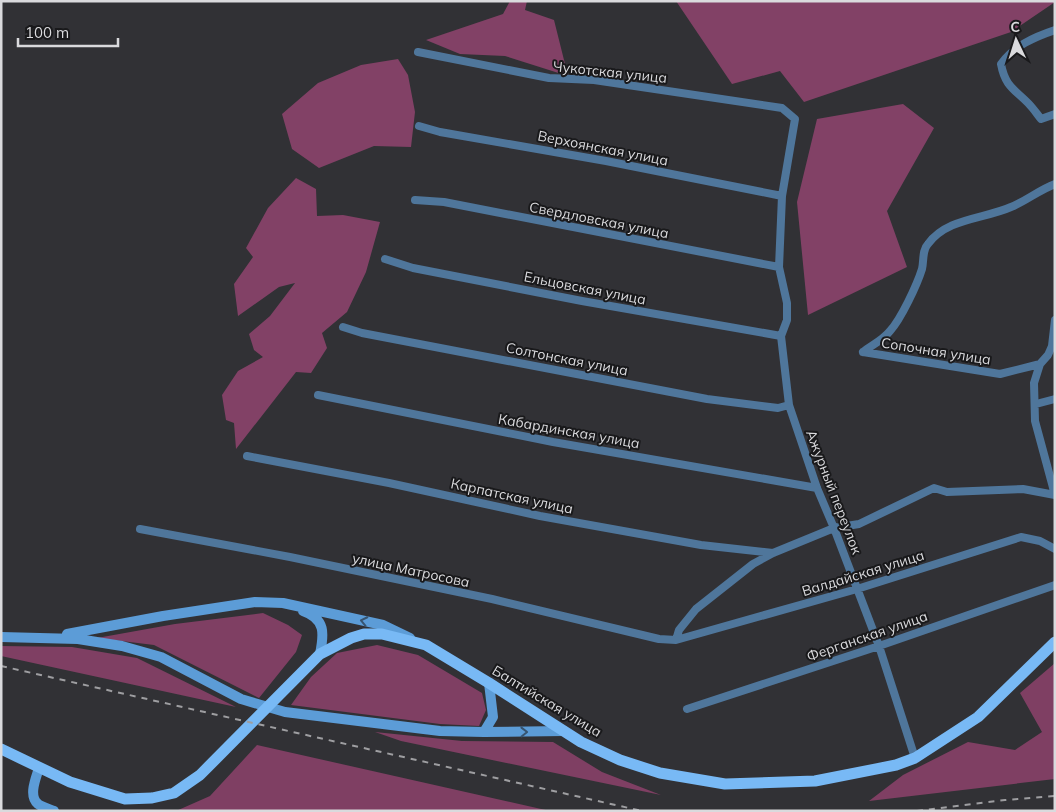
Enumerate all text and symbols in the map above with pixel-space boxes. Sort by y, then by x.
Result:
scale bar [18,15,118,47]
north arrow [991,15,1041,65]
text: С [1010,18,1021,36]
text: 100 m [25,23,69,42]
street label: Чукотская улица [552,57,668,87]
street label: Верхоянская улица [536,127,670,169]
street label: Свердловская улица [528,198,670,242]
street label: Ельцовская улица [522,267,648,309]
street label: Сопочная улица [880,333,992,369]
street label: Солтонская улица [505,338,629,380]
street label: Кабардинская улица [497,410,641,452]
street label: Ажурный переулок [802,427,866,557]
street label: Карпатская улица [449,474,575,518]
street label: Валдайская улица [800,546,926,600]
street label: улица Матросова [351,549,471,591]
street label: Ферганская улица [804,607,930,665]
one-way arrow [360,616,369,627]
street label: Балтийская улица [489,661,605,741]
one-way arrow [521,726,529,737]

